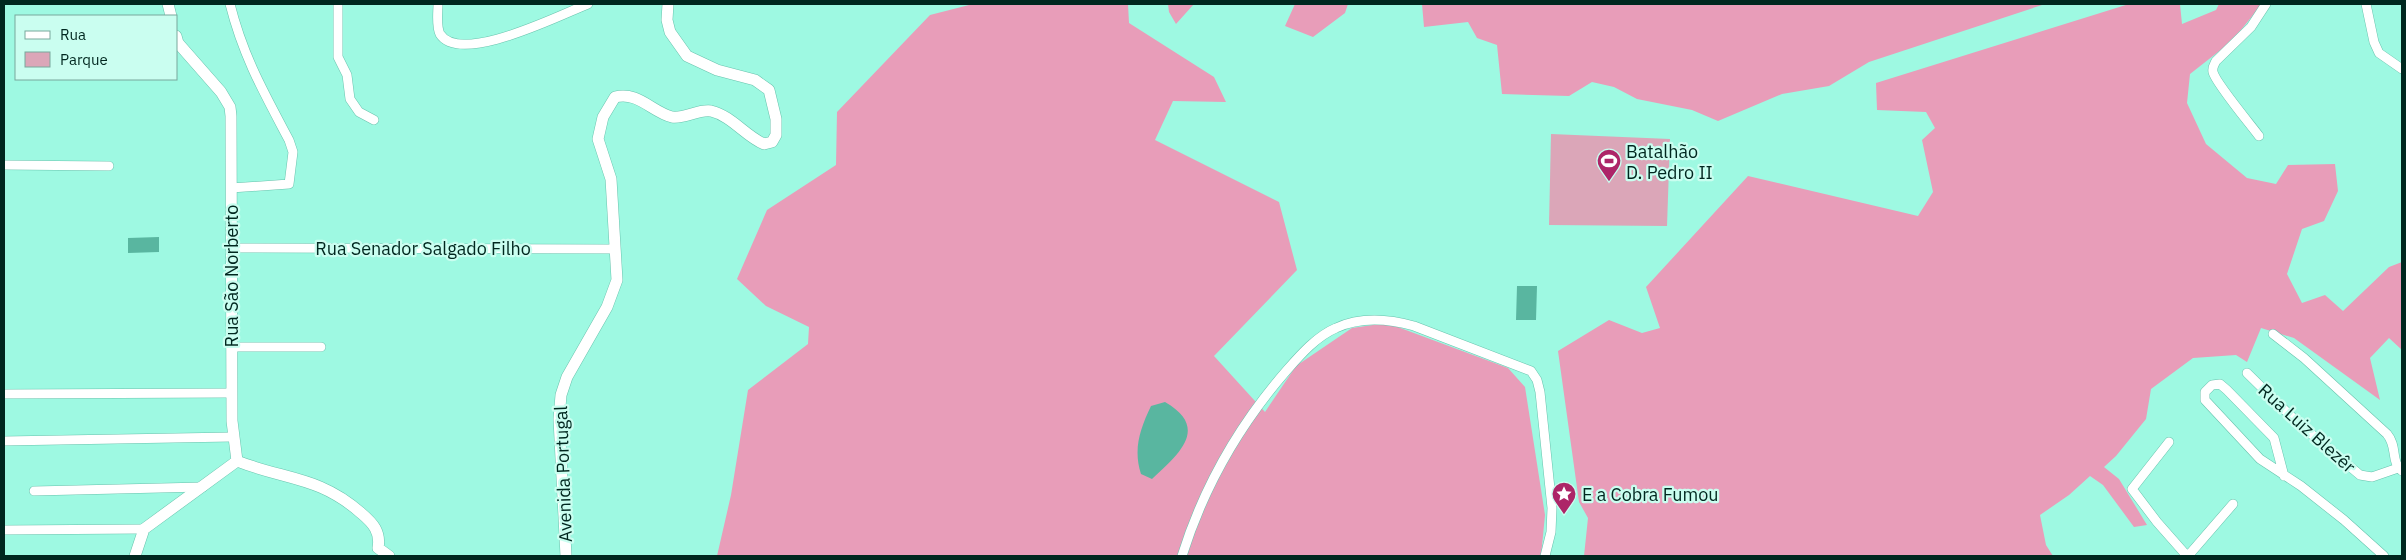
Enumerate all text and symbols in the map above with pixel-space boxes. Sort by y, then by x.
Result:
legend [15,15,178,80]
text: Rua [60,25,86,44]
text: Parque [60,50,108,69]
place label: Batalhão D. Pedro II [1626,140,1713,184]
sports icon: Batalhão D. Pedro II [1596,148,1622,182]
street label: Rua São Norberto [220,205,243,347]
street label: Rua Senador Salgado Filho [315,237,531,260]
street label: Rua Luiz Blezêr [2254,378,2361,478]
street label: Avenida Portugal [549,405,577,543]
place icon: E a Cobra Fumou [1551,481,1577,515]
place label: E a Cobra Fumou [1582,483,1719,506]

